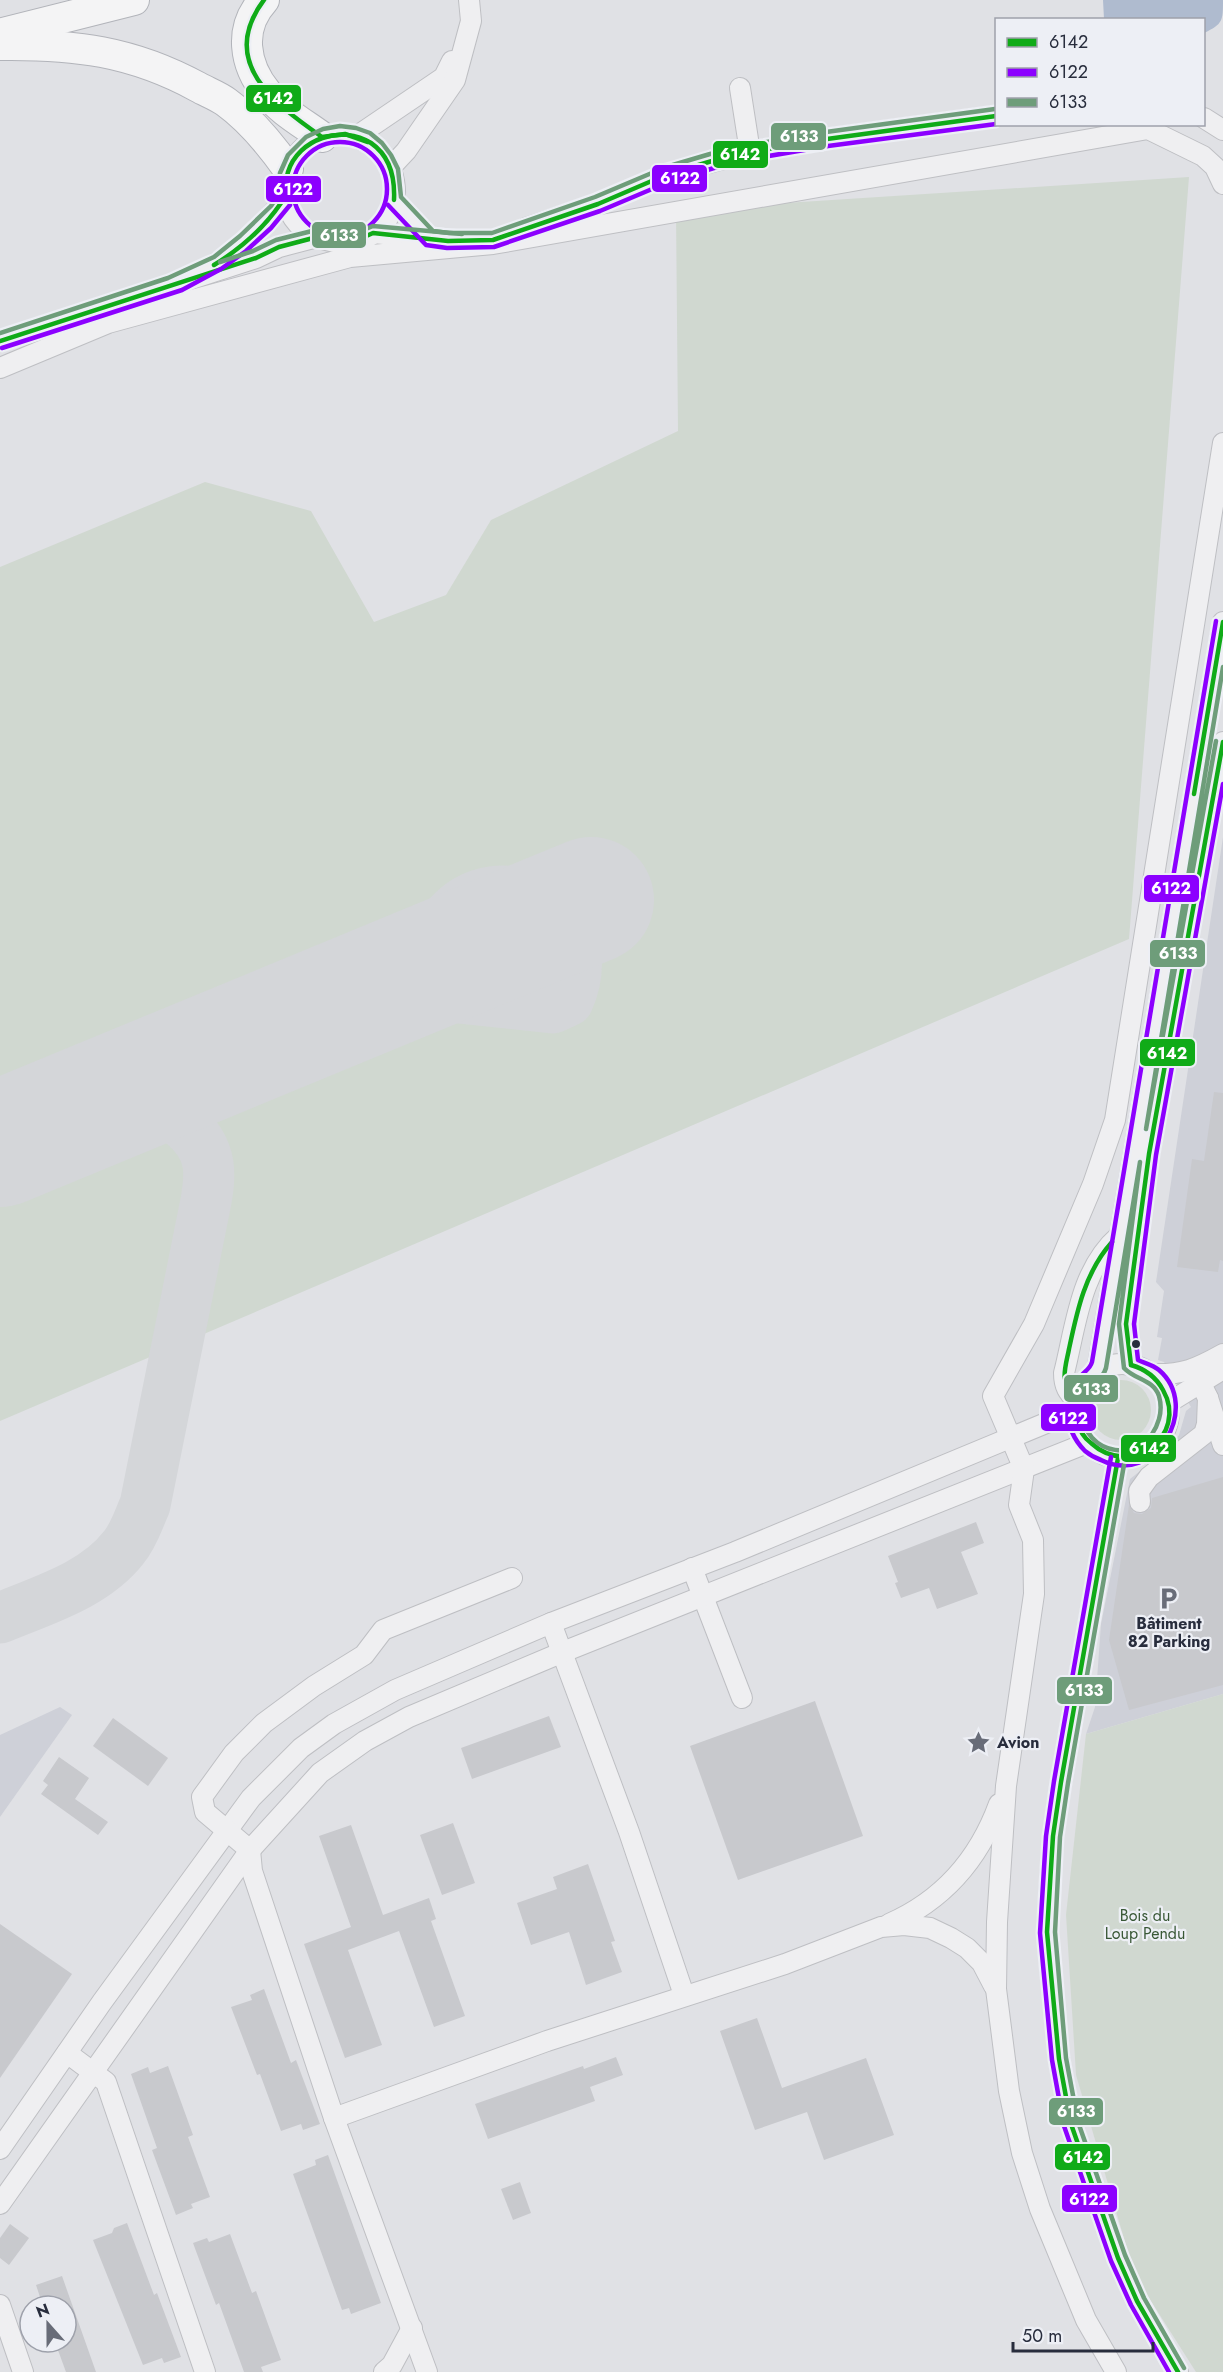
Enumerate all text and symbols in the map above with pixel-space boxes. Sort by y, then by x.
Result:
legend [995,18,1205,126]
text: 6142 [1049,29,1088,55]
text: 6122 [1049,59,1088,85]
line badge: 6142 [245,84,302,113]
text: 6142 [253,87,293,110]
text: 6133 [1049,89,1087,115]
line badge: 6133 [770,122,827,151]
text: 6133 [780,125,818,148]
line badge: 6142 [712,140,769,169]
text: 6142 [720,143,760,166]
line badge: 6122 [651,164,708,193]
text: 6122 [660,167,700,190]
line badge: 6122 [265,175,322,203]
text: 6122 [273,178,313,201]
line badge: 6133 [311,221,367,249]
text: 6133 [320,224,358,247]
line badge: 6122 [1143,874,1200,903]
text: 6122 [1151,877,1191,900]
line badge: 6133 [1149,939,1206,968]
text: 6133 [1159,942,1197,965]
line badge: 6142 [1139,1038,1196,1067]
text: 6142 [1147,1042,1187,1065]
unlabelled marker [1130,1338,1142,1350]
line badge: 6133 [1063,1374,1119,1403]
text: 6133 [1072,1378,1110,1401]
line badge: 6122 [1040,1403,1097,1432]
text: 6122 [1048,1407,1088,1430]
line badge: 6142 [1120,1434,1177,1463]
text: 6142 [1129,1437,1169,1460]
parking icon: Bâtiment 82 Parking [1156,1585,1182,1611]
place label: Bâtiment 82 Parking [1128,1612,1210,1653]
line badge: 6133 [1056,1676,1113,1705]
text: 6133 [1065,1679,1103,1702]
place icon: Avion [966,1729,992,1755]
place label: Avion [996,1731,1039,1754]
park label: Bois du Loup Pendu [1105,1904,1185,1945]
line badge: 6133 [1048,2097,1104,2126]
text: 6133 [1057,2100,1095,2123]
line badge: 6142 [1054,2143,1111,2171]
text: 6142 [1063,2146,1103,2169]
line badge: 6122 [1061,2184,1118,2213]
text: 6122 [1069,2188,1109,2211]
north arrow [18,2294,78,2354]
text: N [33,2297,53,2323]
scale bar [1013,2315,1152,2353]
text: 50 m [1022,2323,1062,2349]

